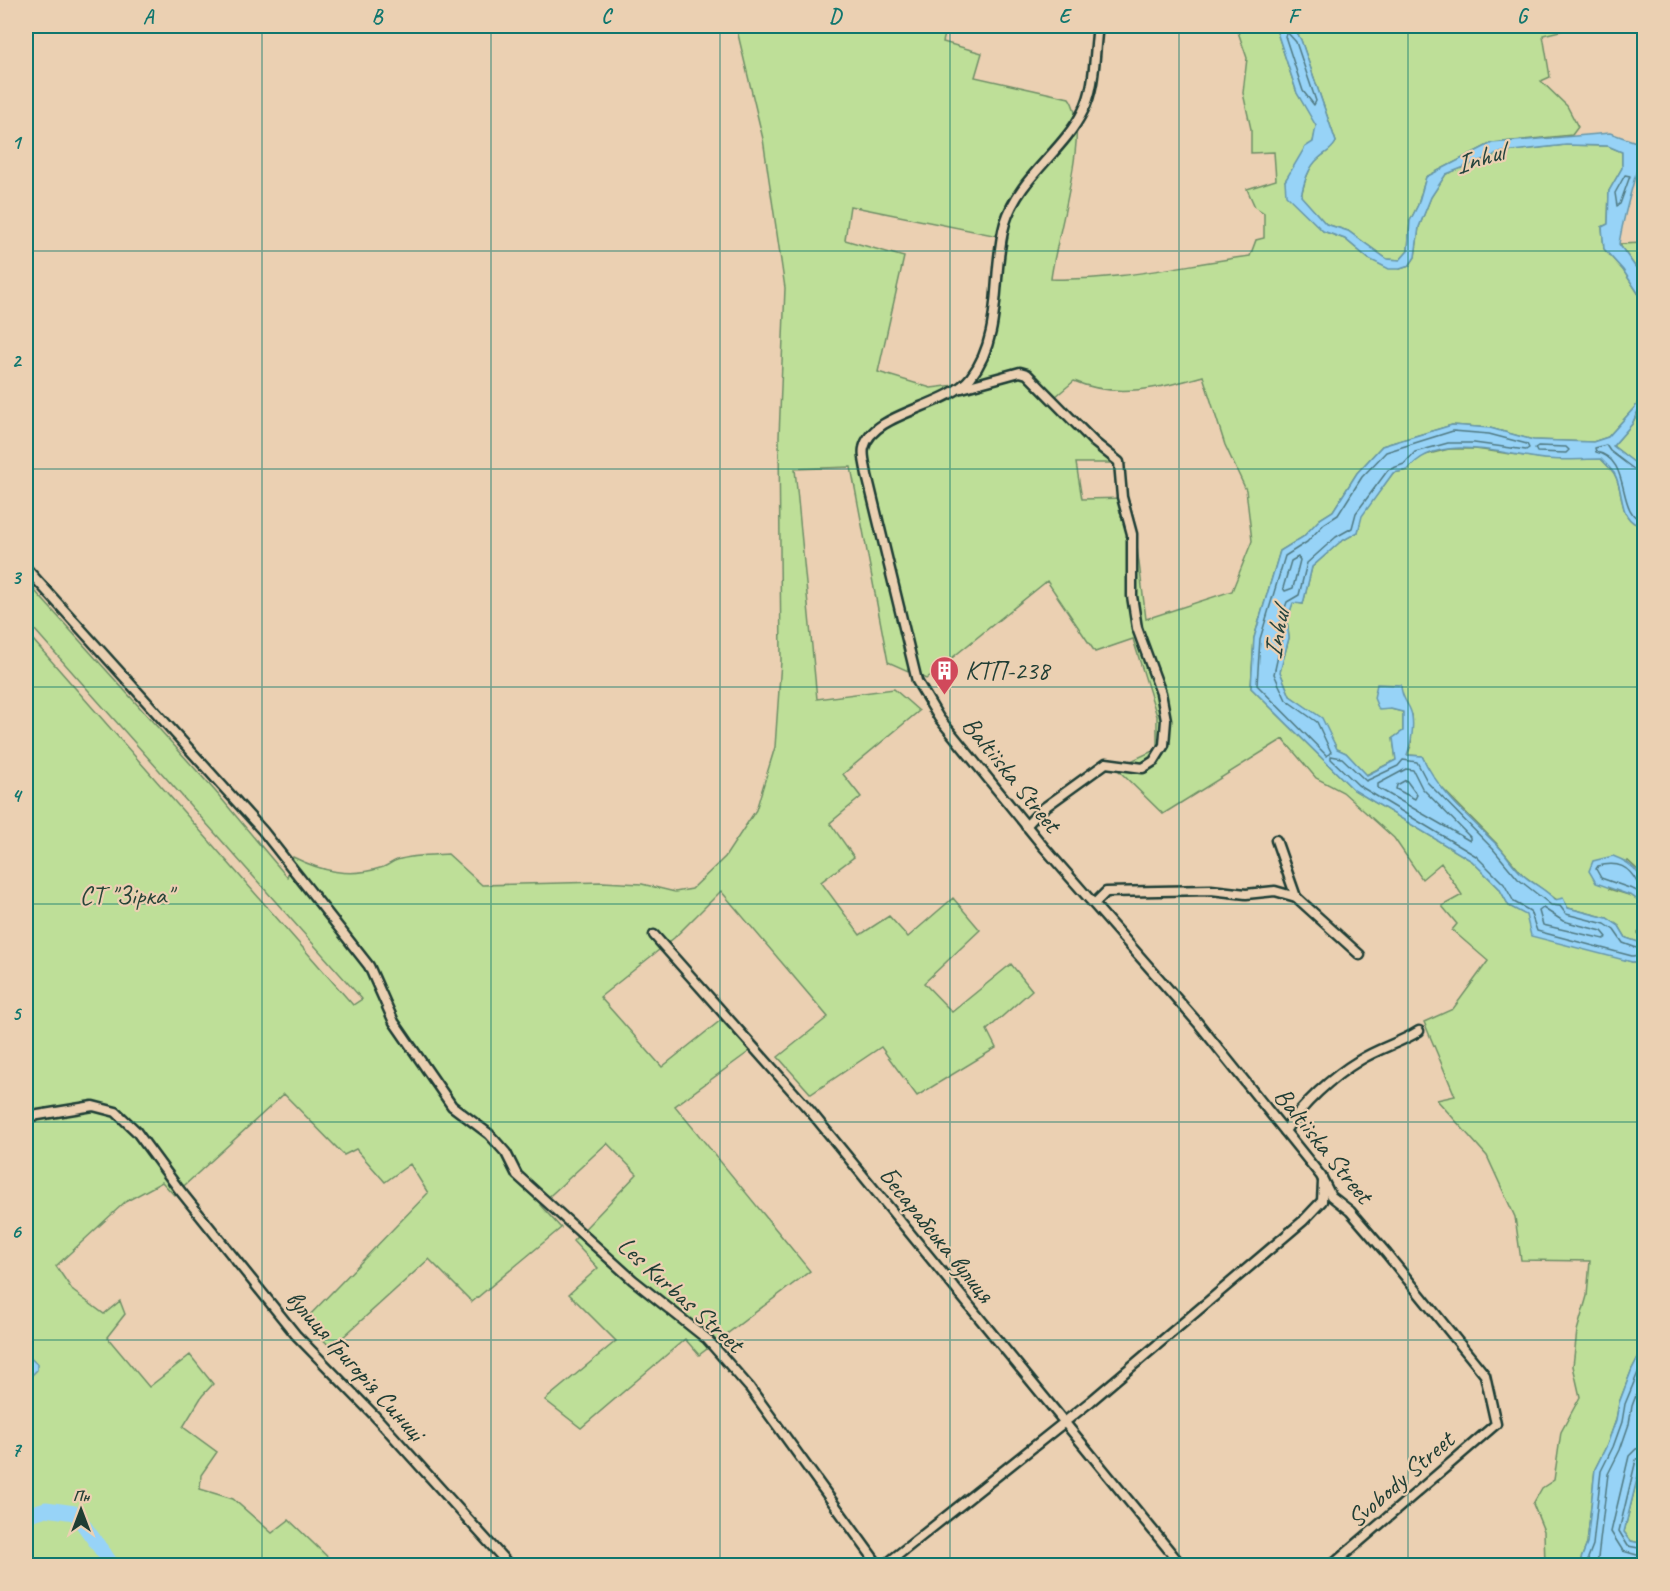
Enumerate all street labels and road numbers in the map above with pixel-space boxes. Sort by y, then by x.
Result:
street label: Baltiiska Street [955,710,1070,841]
street label: Baltiiska Street [1267,1081,1382,1212]
street label: Бесарабська вулиця [871,1159,1003,1311]
street label: Les Kurbas Street [611,1229,752,1361]
street label: вулиця Григорія Синиці [279,1283,434,1450]
street label: Svobody Street [1340,1422,1462,1535]

